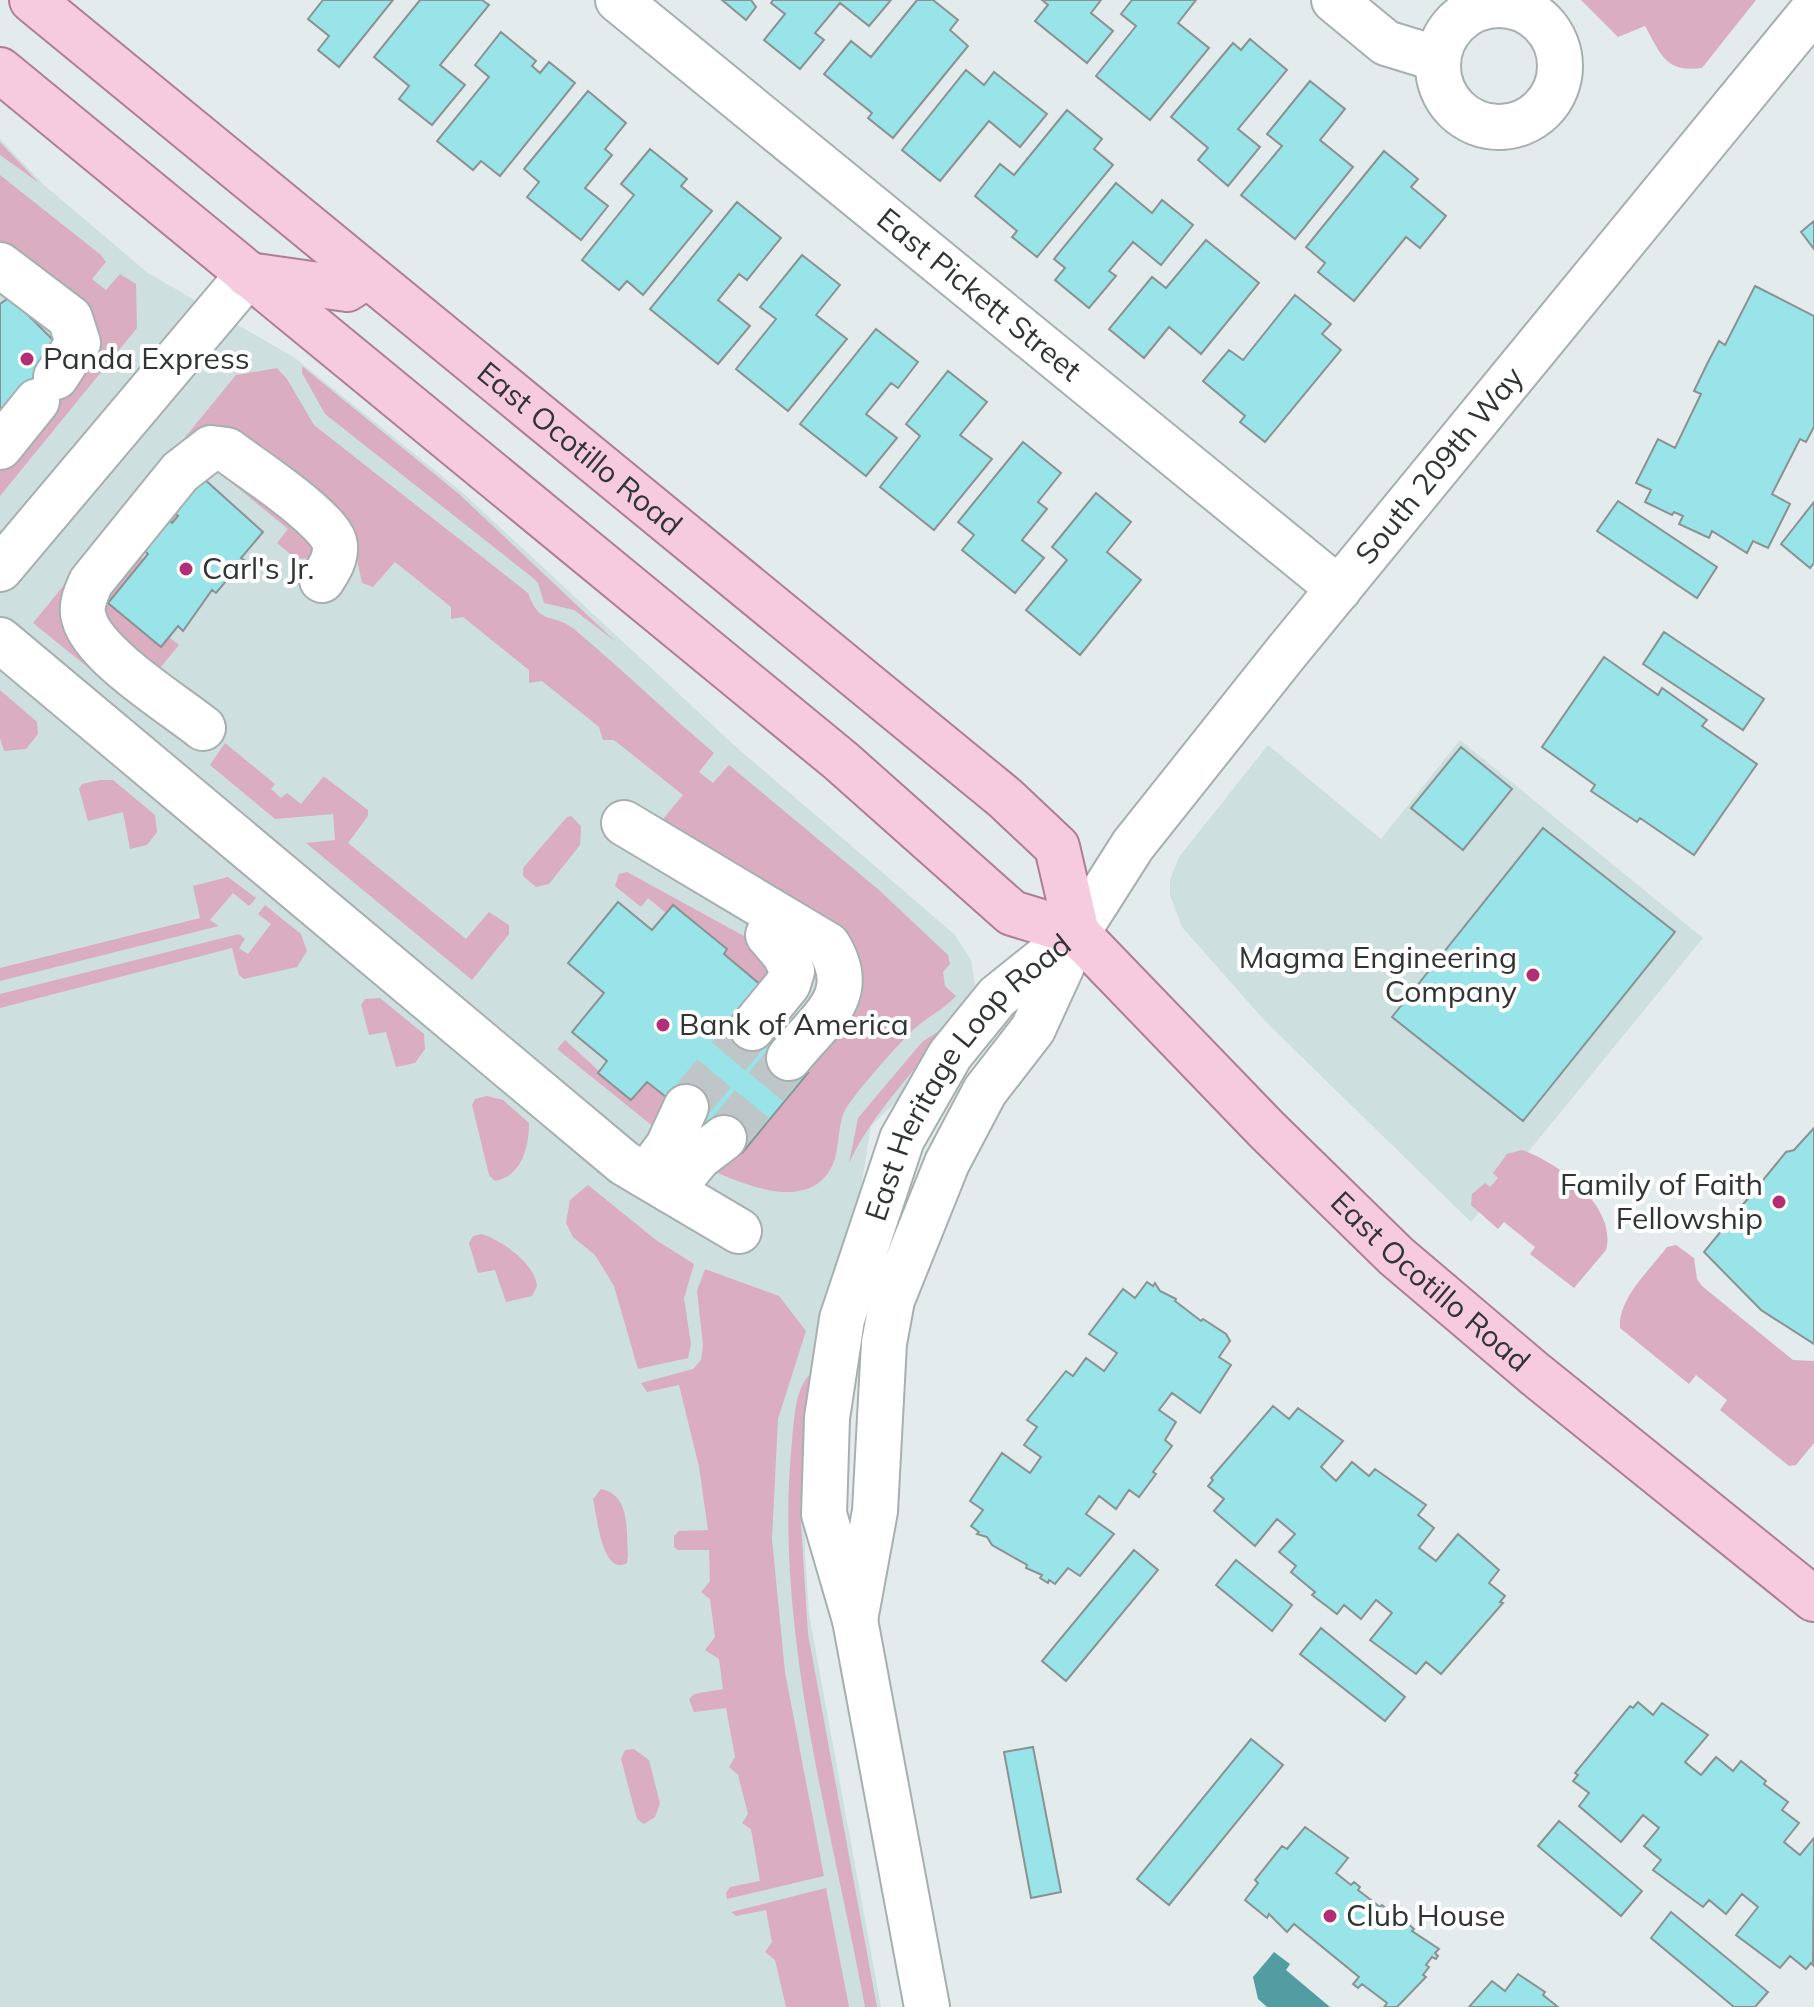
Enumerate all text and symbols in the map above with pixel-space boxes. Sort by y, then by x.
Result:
street label: East Pickett Street [870,199,1089,389]
place label: Panda Express [43,339,250,377]
marker: Panda Express [18,350,36,368]
street label: East Ocotillo Road [470,353,690,543]
street label: South 209th Way [1347,358,1531,571]
place label: Carl's Jr. [202,549,314,587]
marker: Carl's Jr. [177,560,195,578]
street label: East Heritage Loop Road [856,925,1078,1226]
place label: Magma Engineering Company [1239,938,1517,1010]
marker: Magma Engineering Company [1524,966,1542,984]
place label: Bank of America [679,1005,909,1043]
marker: Bank of America [654,1016,672,1034]
place label: Family of Faith Fellowship [1560,1165,1763,1237]
street label: East Ocotillo Road [1323,1183,1538,1379]
marker: Family of Faith Fellowship [1770,1193,1788,1211]
place label: Club House [1346,1896,1505,1934]
marker: Club House [1321,1907,1339,1925]

